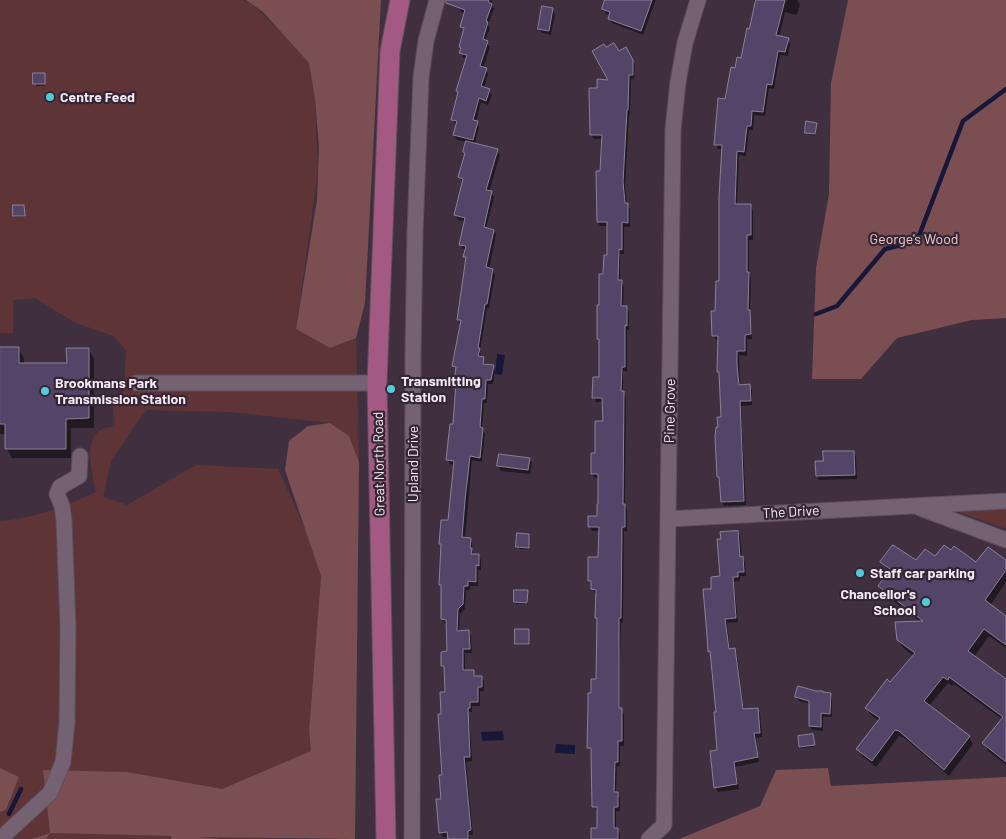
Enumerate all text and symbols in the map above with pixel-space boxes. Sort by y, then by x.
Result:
place label: Centre Feed [60,89,135,105]
marker: Centre Feed [44,91,56,103]
park label: George's Wood [870,231,958,247]
place label: Transmitting Station [401,373,481,406]
place label: Brookmans Park Transmission Station [55,375,186,408]
street label: Pine Grove [661,379,679,443]
marker: Transmitting Station [385,383,397,395]
marker: Brookmans Park Transmission Station [39,385,51,397]
street label: Great North Road [370,411,388,517]
street label: Upland Drive [405,426,421,502]
street label: The Drive [762,502,820,522]
place label: Staff car parking [870,565,975,581]
marker: Staff car parking [854,567,866,579]
place label: Chancellor's School [840,586,916,618]
marker: Chancellor's School [920,596,932,608]

